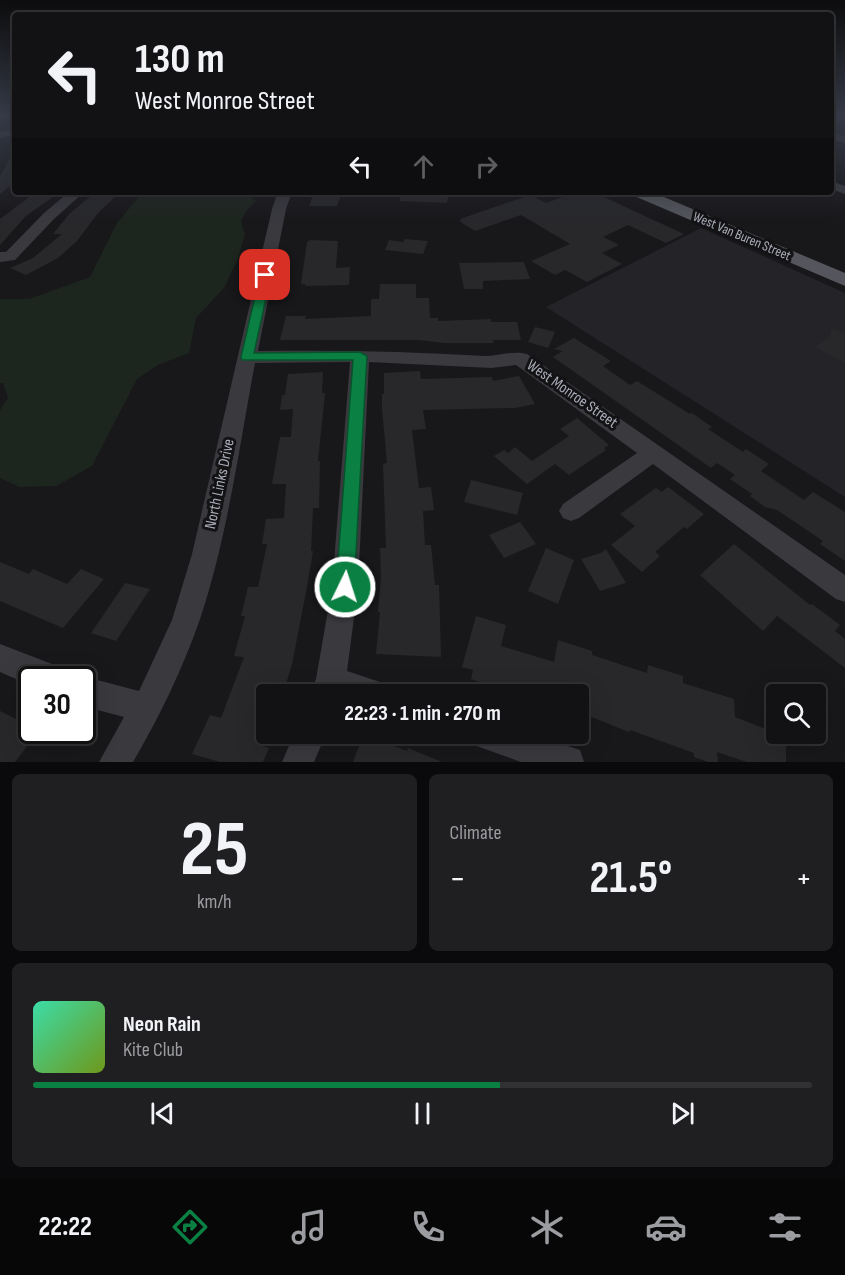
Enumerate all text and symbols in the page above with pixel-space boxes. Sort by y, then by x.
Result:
text: 130 m [135,34,225,85]
icon: left [36,36,114,114]
text: West Monroe Street [135,85,315,117]
icon: left [344,150,377,183]
icon: ahead [407,150,440,183]
icon: right [470,150,503,183]
street label: West Van Buren Street [690,208,794,264]
pin [239,249,290,300]
icon: arrive [248,258,281,291]
street label: West Monroe Street [523,356,621,432]
street label: North Links Drive [201,437,239,531]
position arrow [313,555,377,619]
speed limit sign: 30 [18,666,96,744]
map controls [766,684,826,744]
button: search [766,684,826,744]
text: 22:23 · 1 min · 270 m [344,700,501,727]
text: 25 [180,804,248,897]
text: Climate [450,821,502,845]
text: 21.5° [589,851,672,906]
text: − [450,859,466,899]
text: + [796,859,812,899]
text: km/h [197,890,232,914]
text: Neon Rain [123,1011,201,1038]
text: Kite Club [123,1038,183,1062]
icon: previous [146,1097,179,1130]
icon: pause [406,1097,439,1130]
icon: next [666,1097,699,1130]
icon: directions [169,1206,211,1248]
icon: music [288,1206,330,1248]
icon: phone [407,1206,449,1248]
icon: climate [526,1206,568,1248]
icon: car [645,1206,687,1248]
icon: filters [764,1206,806,1248]
text: 22:22 [39,1211,92,1243]

